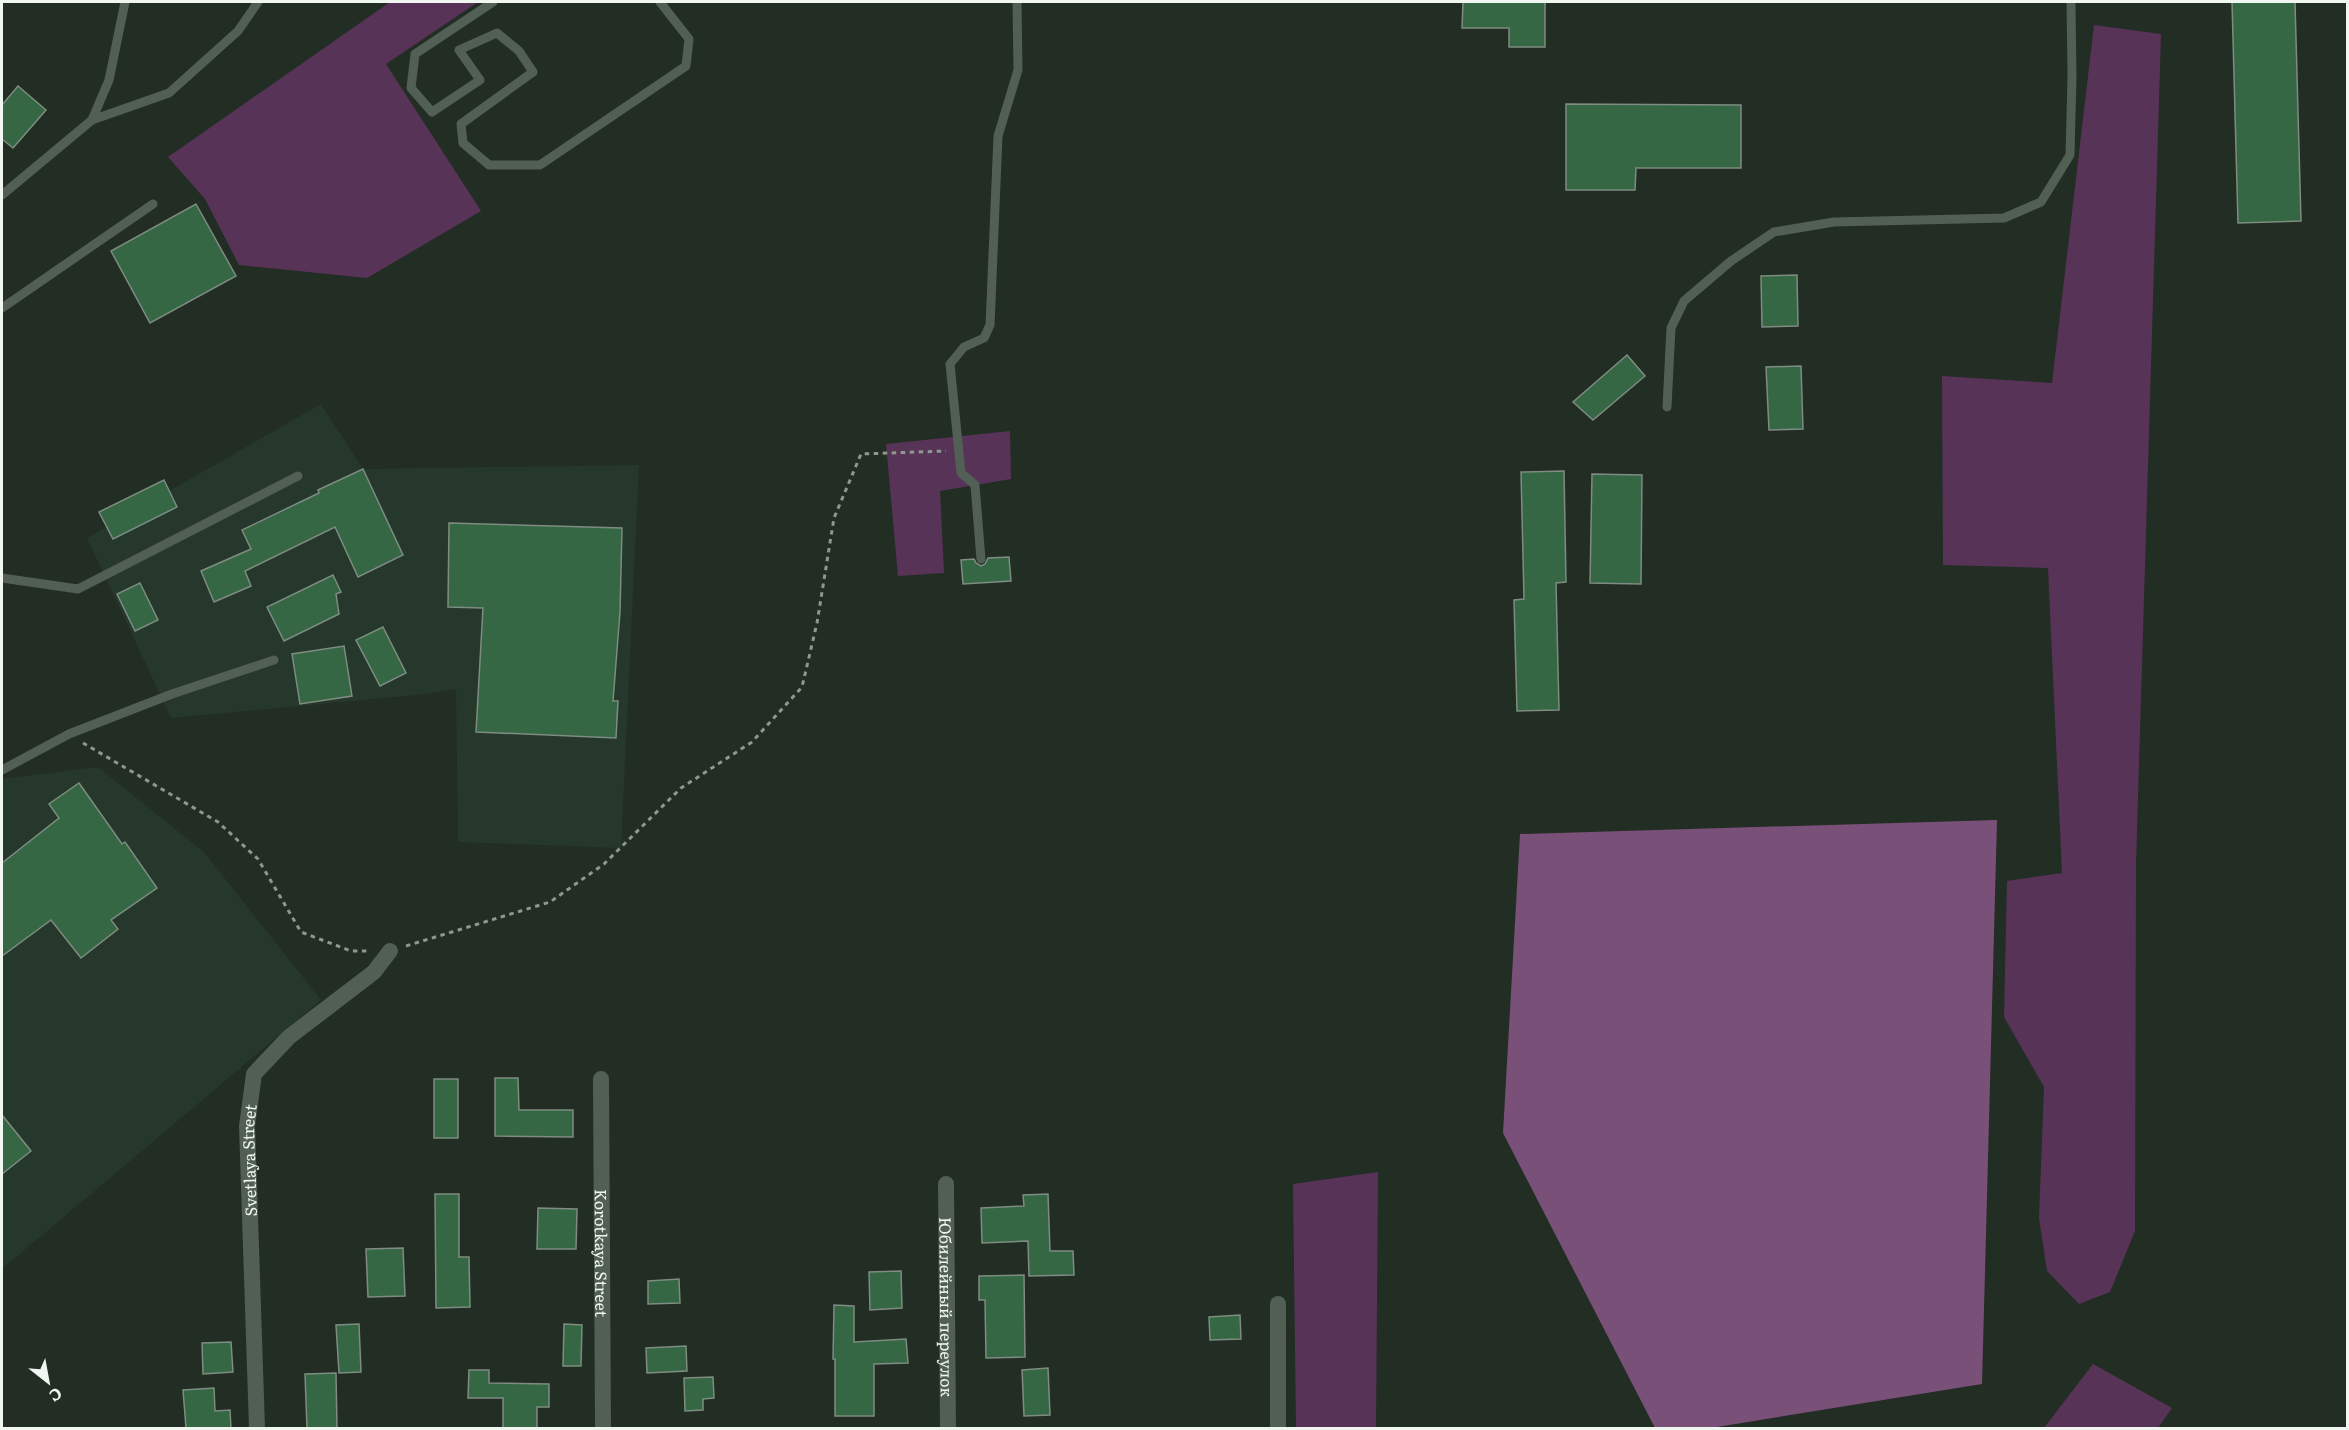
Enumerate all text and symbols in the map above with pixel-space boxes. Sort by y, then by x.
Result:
street label: Svetlaya Street [235,1102,262,1217]
street label: Korotkaya Street [590,1189,614,1318]
street label: Юбилейный переулок [934,1217,960,1398]
north arrow [18,1352,78,1412]
text: С [45,1382,67,1409]

